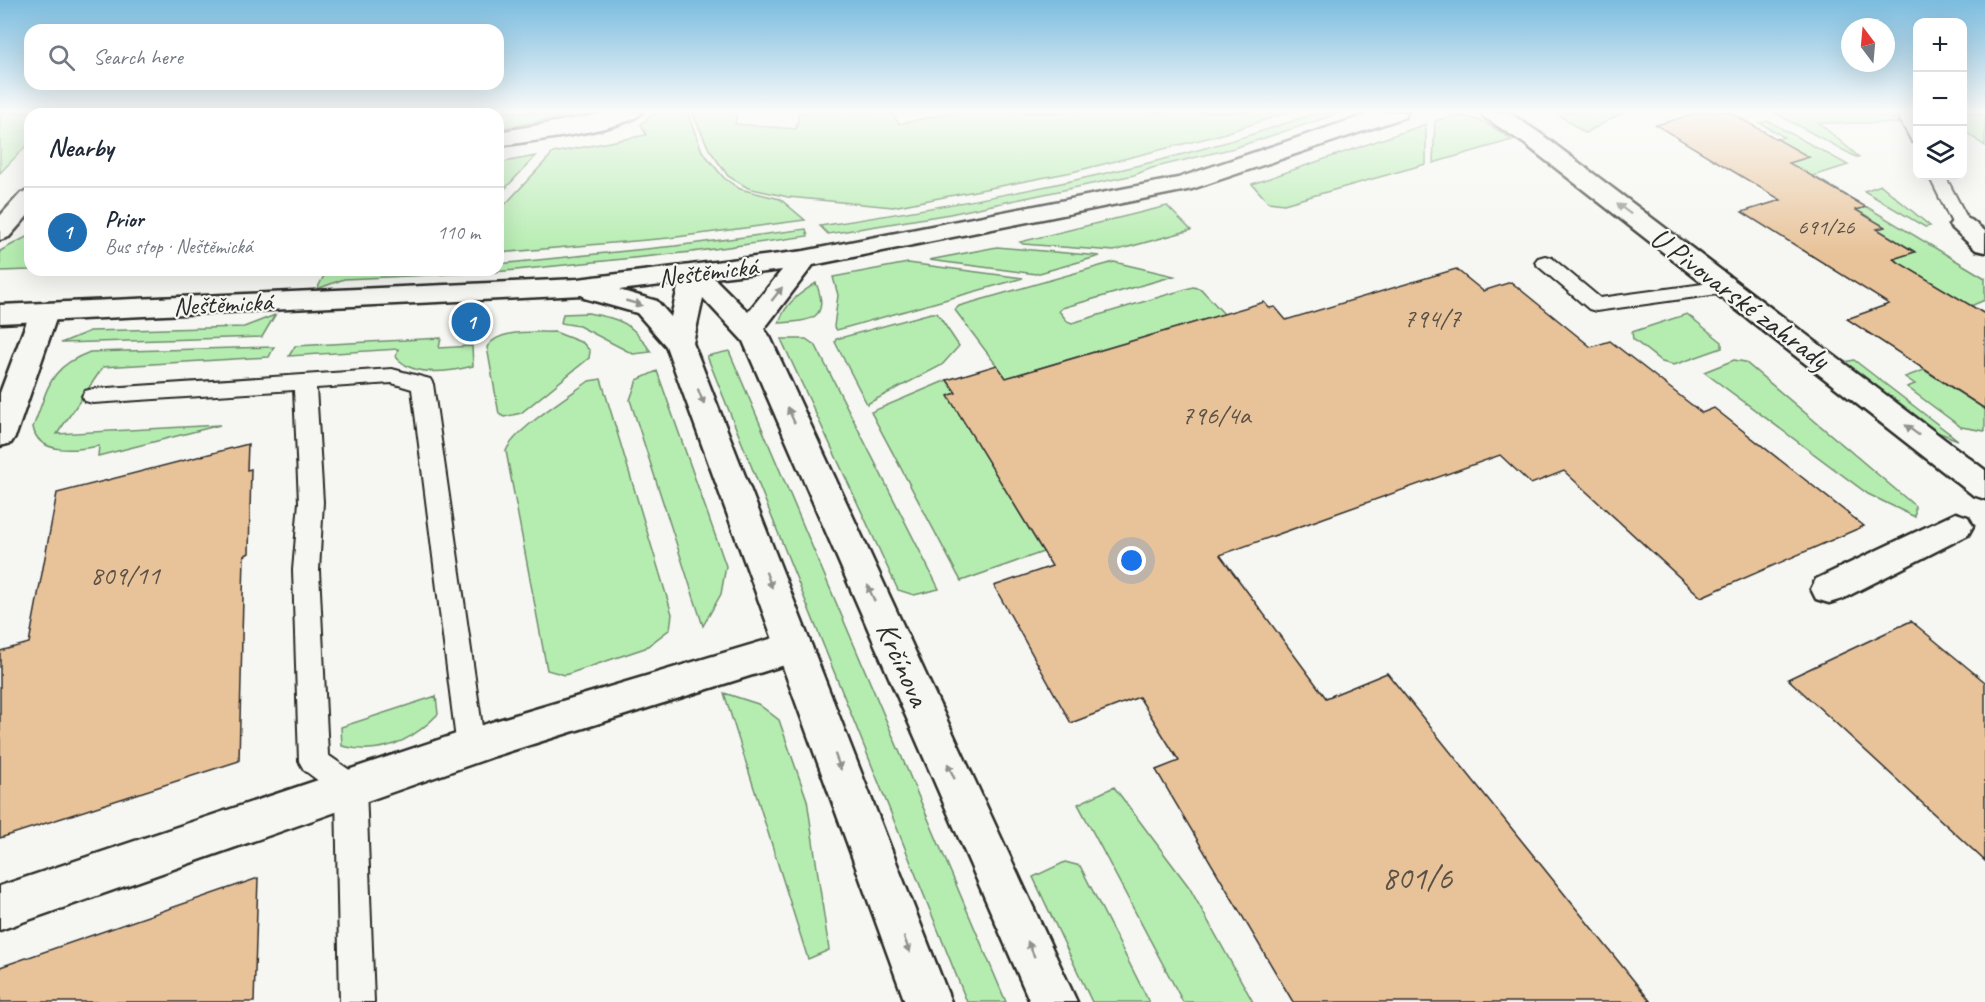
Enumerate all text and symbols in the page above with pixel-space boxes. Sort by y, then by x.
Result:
north arrow [1841,18,1895,72]
map controls [1913,18,1967,180]
button: + [1913,18,1967,72]
search box [24,24,504,90]
icon: search [45,41,78,74]
text: Search here [93,43,183,71]
button: − [1913,72,1967,126]
button: layers [1913,126,1967,180]
text: Nearby [48,131,113,164]
one-way arrow [1616,203,1632,215]
text: Prior [105,206,144,234]
house number: 691/26 [1798,213,1855,241]
street label: U Pivovarské zahrady [1643,218,1839,379]
text: 1 [63,220,72,245]
text: 110 m [437,220,480,245]
text: Bus stop · Neštěmická [105,234,253,259]
street label: Neštěmická [657,249,762,294]
street label: Neštěmická [172,285,276,323]
one-way arrow [771,286,783,301]
one-way arrow [625,299,643,309]
pin: 1 [452,300,490,344]
house number: 794/7 [1403,301,1463,335]
one-way arrow [696,388,706,406]
house number: 796/4a [1181,398,1253,432]
one-way arrow [786,405,796,423]
one-way arrow [1904,423,1920,436]
your location [1117,546,1146,575]
house number: 809/11 [90,558,162,592]
one-way arrow [765,571,775,589]
one-way arrow [866,583,876,601]
street label: Krčínova [868,616,939,714]
one-way arrow [834,753,843,771]
one-way arrow [946,762,955,779]
house number: 801/6 [1382,857,1453,899]
one-way arrow [902,936,912,954]
one-way arrow [1026,940,1035,957]

